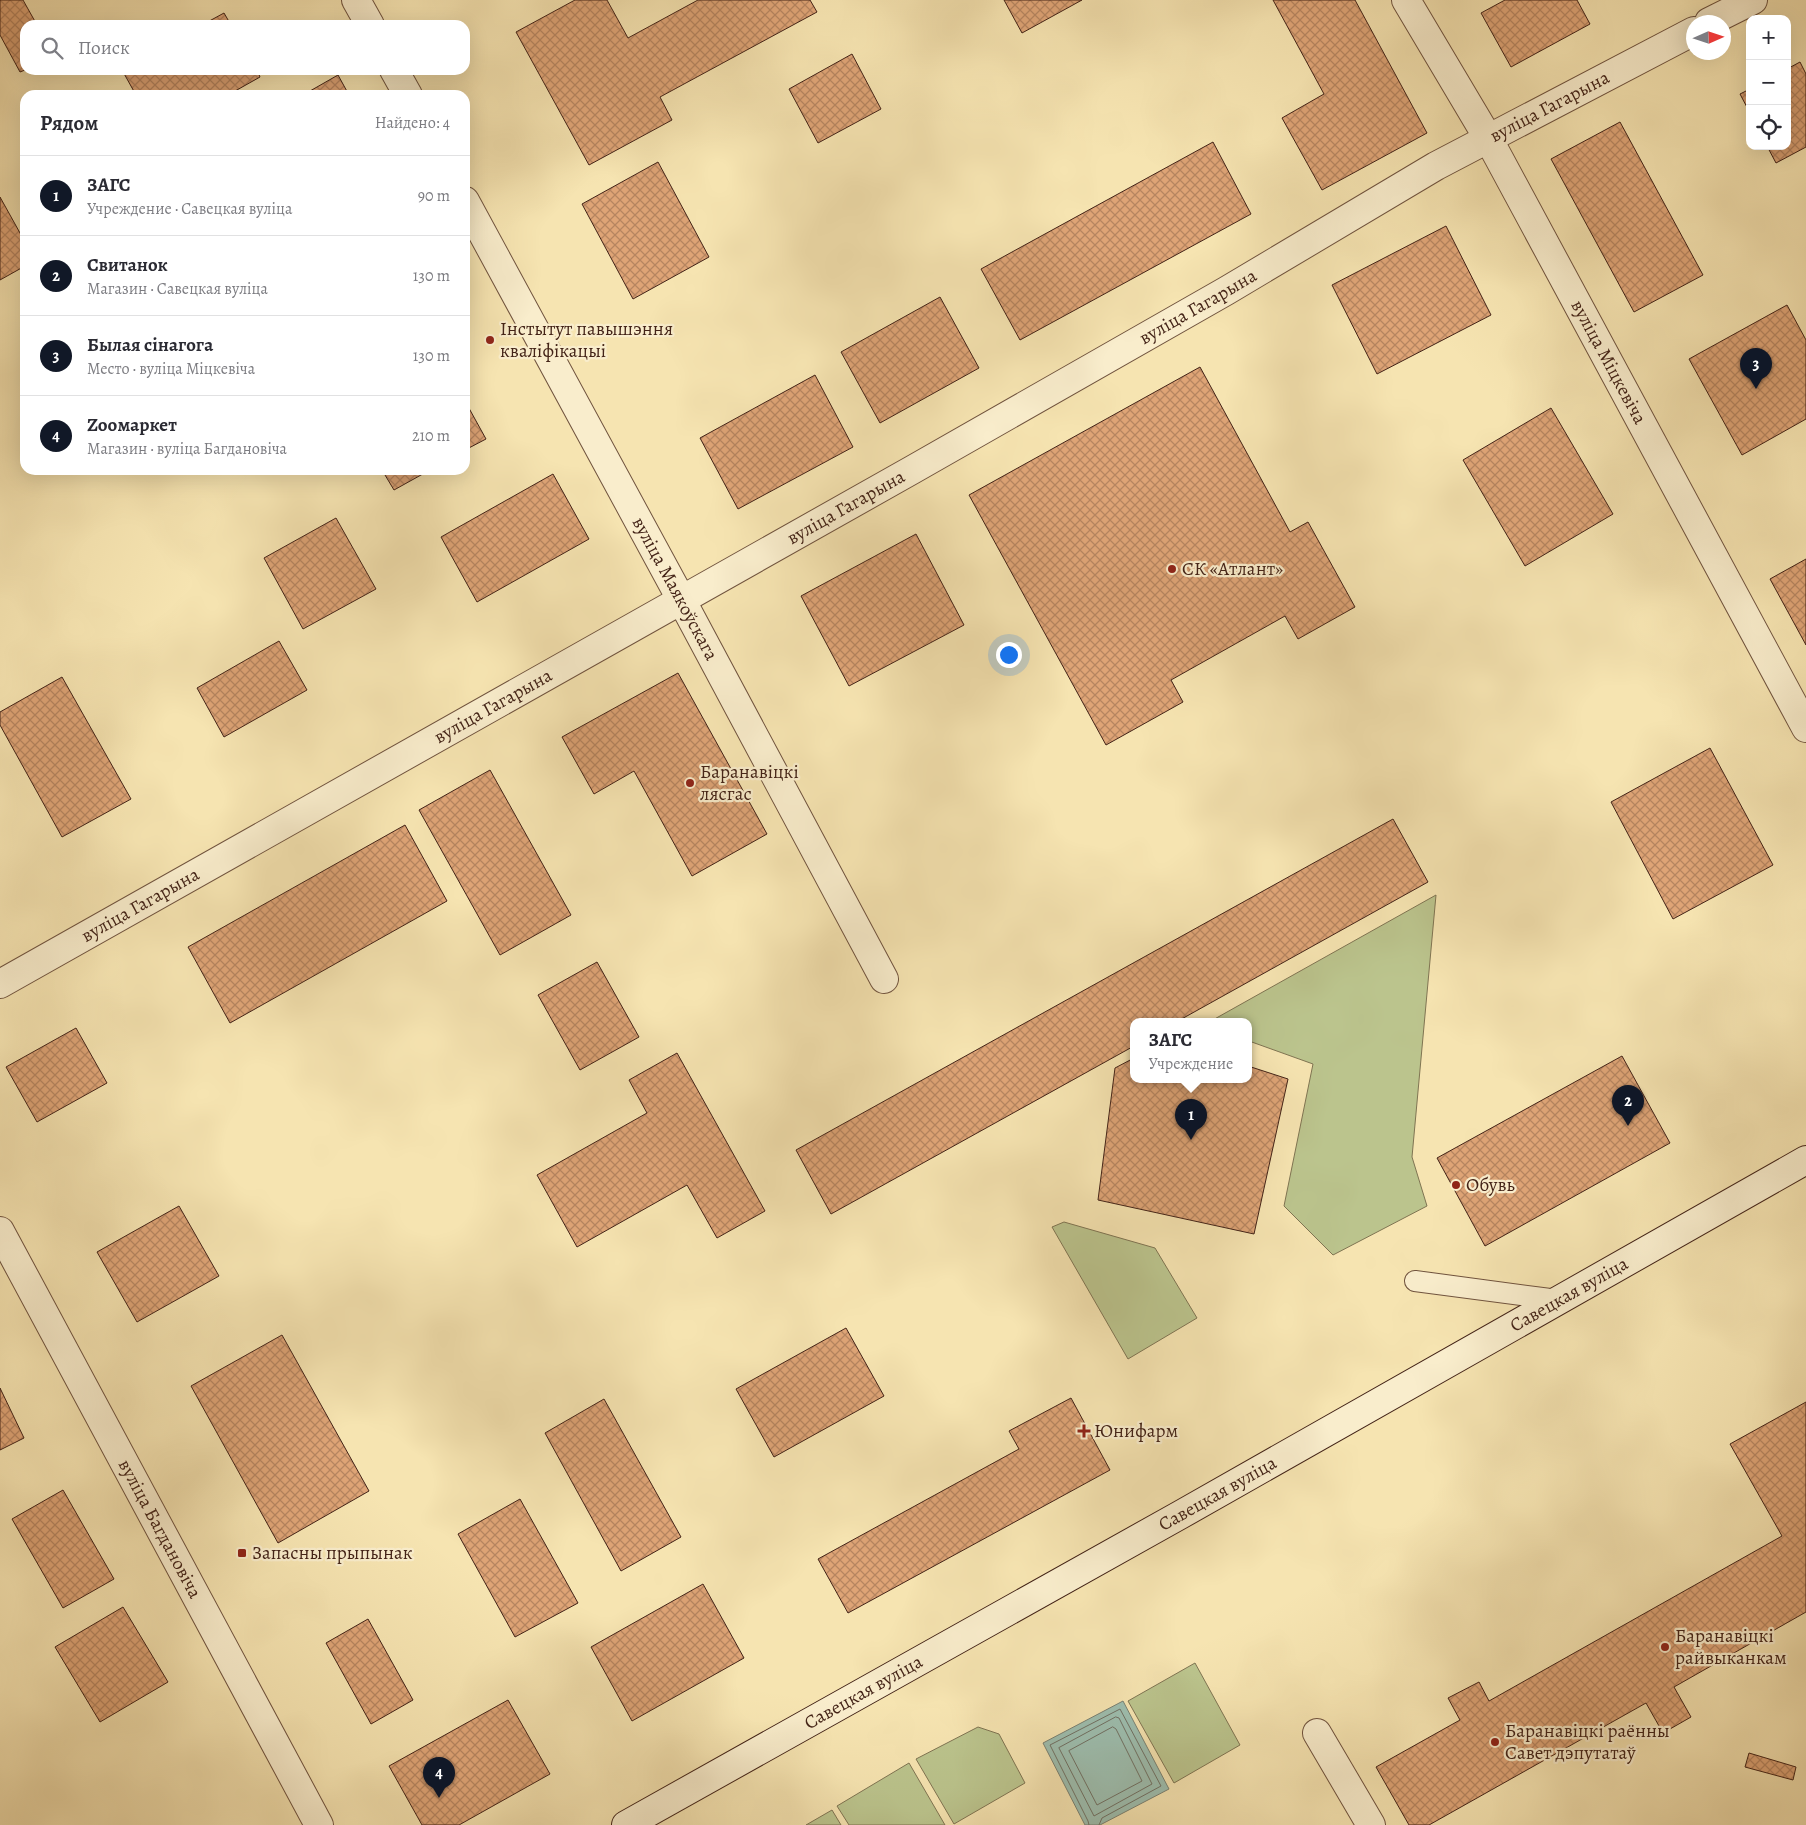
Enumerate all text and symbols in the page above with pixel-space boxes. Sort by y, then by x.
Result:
north arrow [1686,15,1731,60]
map controls [1746,15,1791,150]
button: + [1746,15,1791,60]
search box [20,20,470,75]
icon: search [38,34,66,62]
text: Поиск [78,35,130,61]
button: − [1746,60,1791,105]
street label: вуліца Гагарына [1485,64,1614,149]
button: locate [1746,105,1791,150]
text: Рядом [40,109,98,137]
text: Найдено: 4 [375,112,450,134]
text: ЗАГС [87,172,131,198]
text: 1 [53,185,59,207]
text: 90 m [418,185,450,207]
text: Учреждение · Савецкая вуліца [87,198,292,220]
text: Свитанок [87,252,168,278]
street label: вуліца Гагарына [1134,263,1262,351]
text: 2 [52,265,60,287]
text: 130 m [413,265,450,287]
text: Магазин · Савецкая вуліца [87,278,268,300]
street label: вуліца Міцкевіча [1565,295,1653,429]
place label: Інстытут павышэння кваліфікацыі [500,316,673,364]
text: Былая сінагога [87,332,213,358]
marker: Інстытут павышэння кваліфікацыі [484,334,496,346]
text: 3 [53,345,59,367]
text: 130 m [413,345,450,367]
pin: 3 [1740,348,1772,389]
text: Место · вуліца Міцкевіча [87,358,255,380]
text: Zooмаркет [87,412,177,438]
text: 4 [52,425,60,447]
text: 210 m [412,425,450,447]
text: Магазин · вуліца Багдановіча [87,438,287,460]
street label: вуліца Гагарына [782,463,910,551]
street label: вуліца Маякоўскага [626,512,725,665]
place label: СК «Атлант» [1182,556,1283,582]
marker: СК «Атлант» [1166,563,1178,575]
your location [996,642,1022,668]
street label: вуліца Гагарына [429,662,557,750]
place label: Баранавіцкі лясгас [700,759,799,807]
marker: Баранавіцкі лясгас [684,777,696,789]
street label: вуліца Гагарына [76,861,204,949]
popup [1130,1018,1252,1083]
text: ЗАГС [1149,1027,1192,1053]
text: Учреждение [1149,1053,1233,1075]
pin: 2 [1612,1085,1644,1126]
pin: 1 [1175,1099,1207,1140]
place label: Обувь [1466,1172,1515,1198]
marker: Обувь [1450,1179,1462,1191]
street label: Савецкая вуліца [1505,1250,1633,1338]
place label: Юнифарм [1094,1418,1178,1444]
marker: Юнифарм [1078,1425,1090,1437]
street label: Савецкая вуліца [1154,1450,1282,1537]
street label: вуліца Багдановіча [112,1454,208,1603]
place label: Запасны прыпынак [252,1540,413,1566]
marker: Запасны прыпынак [236,1547,248,1559]
place label: Баранавіцкі райвыканкам [1675,1623,1787,1671]
marker: Баранавіцкі райвыканкам [1659,1641,1671,1653]
street label: Савецкая вуліца [799,1649,927,1736]
place label: Баранавіцкі раённы Савет дэпутатаў [1505,1718,1670,1766]
marker: Баранавіцкі раённы Савет дэпутатаў [1489,1736,1501,1748]
pin: 4 [423,1757,455,1798]

